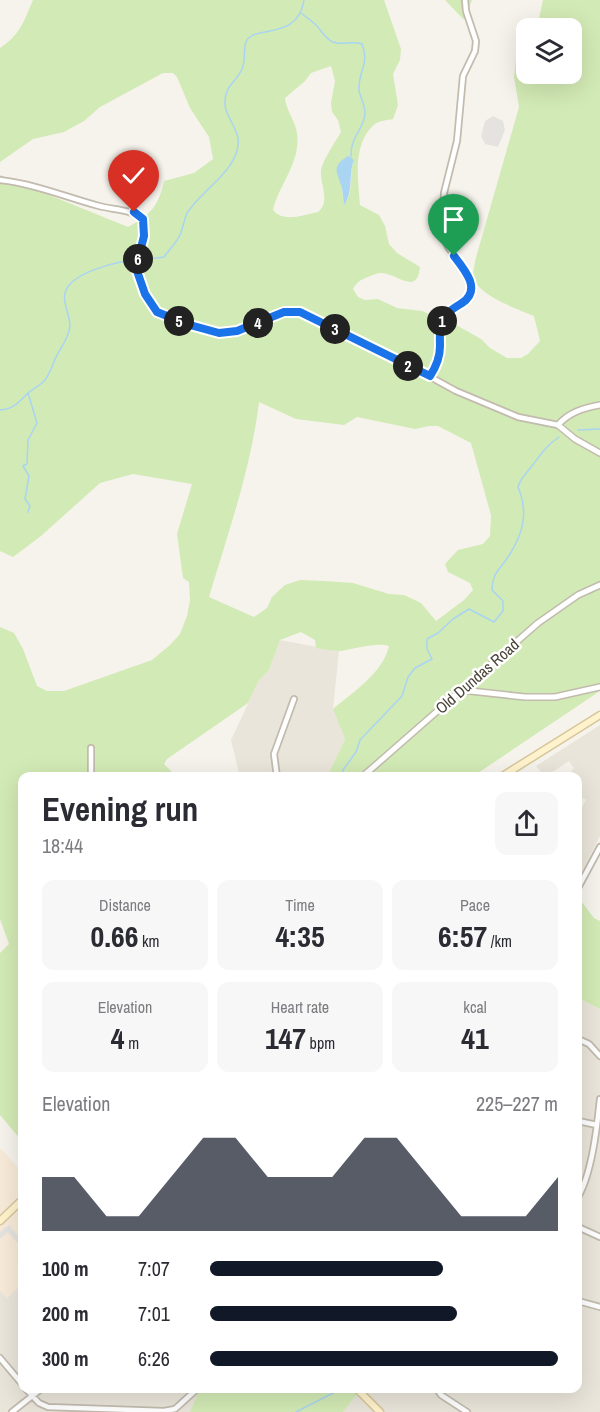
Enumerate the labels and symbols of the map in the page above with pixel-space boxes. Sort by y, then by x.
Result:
pin [108,150,159,212]
pin [428,194,479,256]
pin: 6 [123,244,153,274]
pin: 5 [164,306,194,336]
pin: 1 [427,306,457,336]
pin: 4 [243,308,273,338]
pin: 3 [320,314,350,344]
pin: 2 [393,351,423,381]
street label: Old Dundas Road [430,633,524,719]

